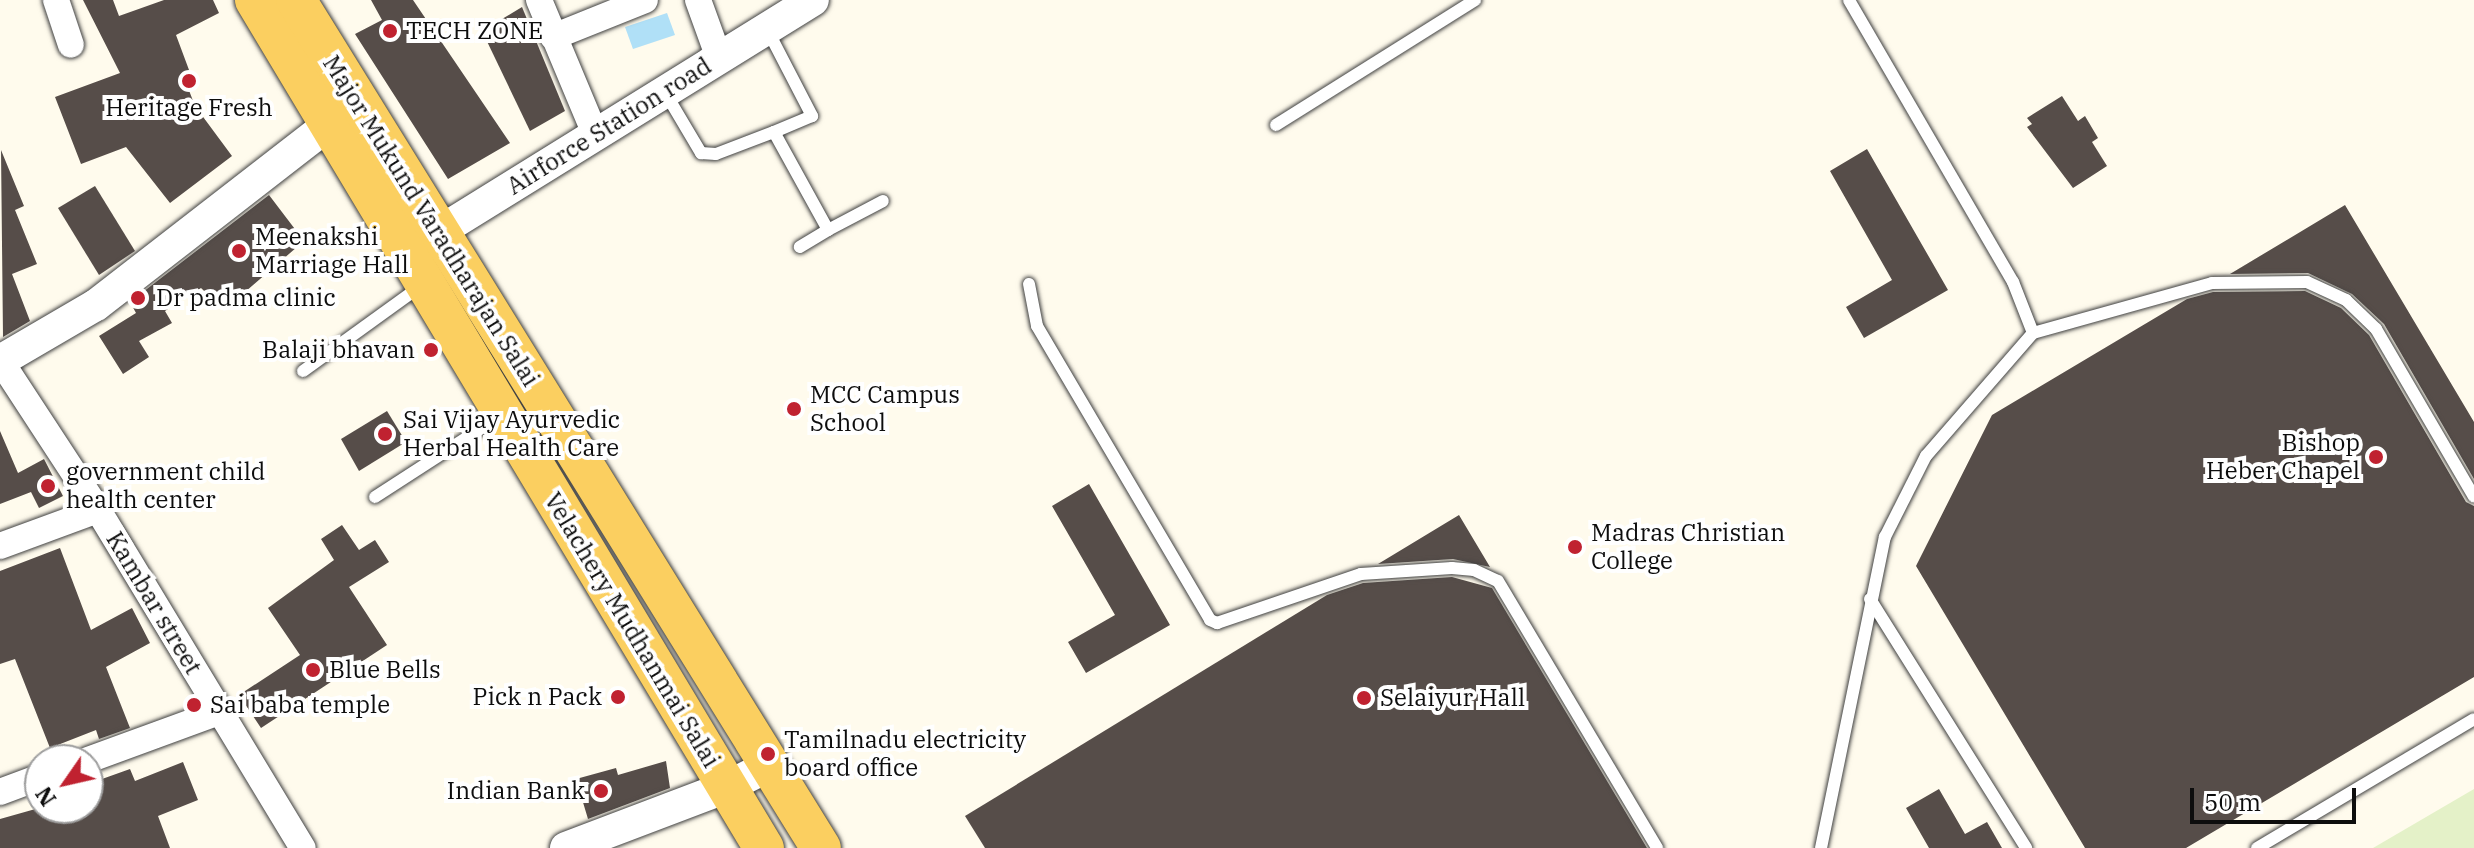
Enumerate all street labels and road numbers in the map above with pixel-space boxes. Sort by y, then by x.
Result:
street label: Major Mukund Varadharajan Salai [317,50,545,392]
street label: Airforce Station road [501,51,717,201]
street label: Velachery Mudhanmai Salai [538,487,726,773]
street label: Kambar street [100,526,208,680]

